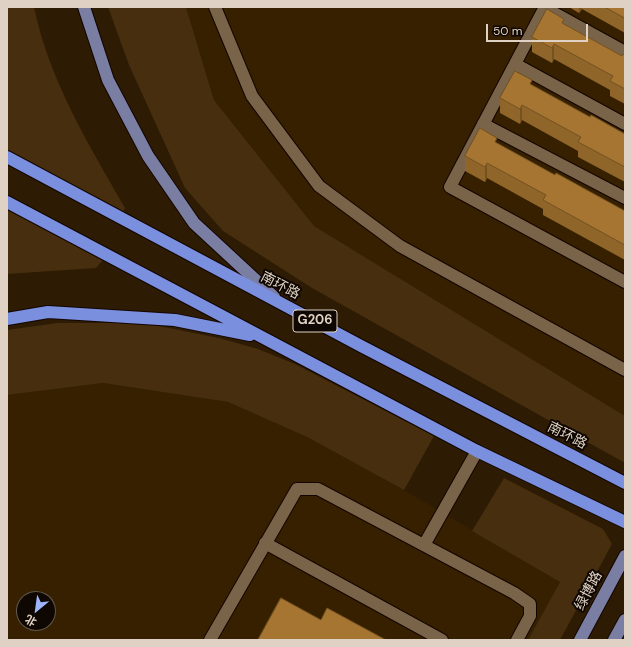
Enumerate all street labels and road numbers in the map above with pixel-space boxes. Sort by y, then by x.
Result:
street label: 南环路 [258,269,302,303]
road number: G206 [293,310,337,332]
street label: 南环路 [544,419,590,453]
street label: 绿博路 [572,569,606,613]

